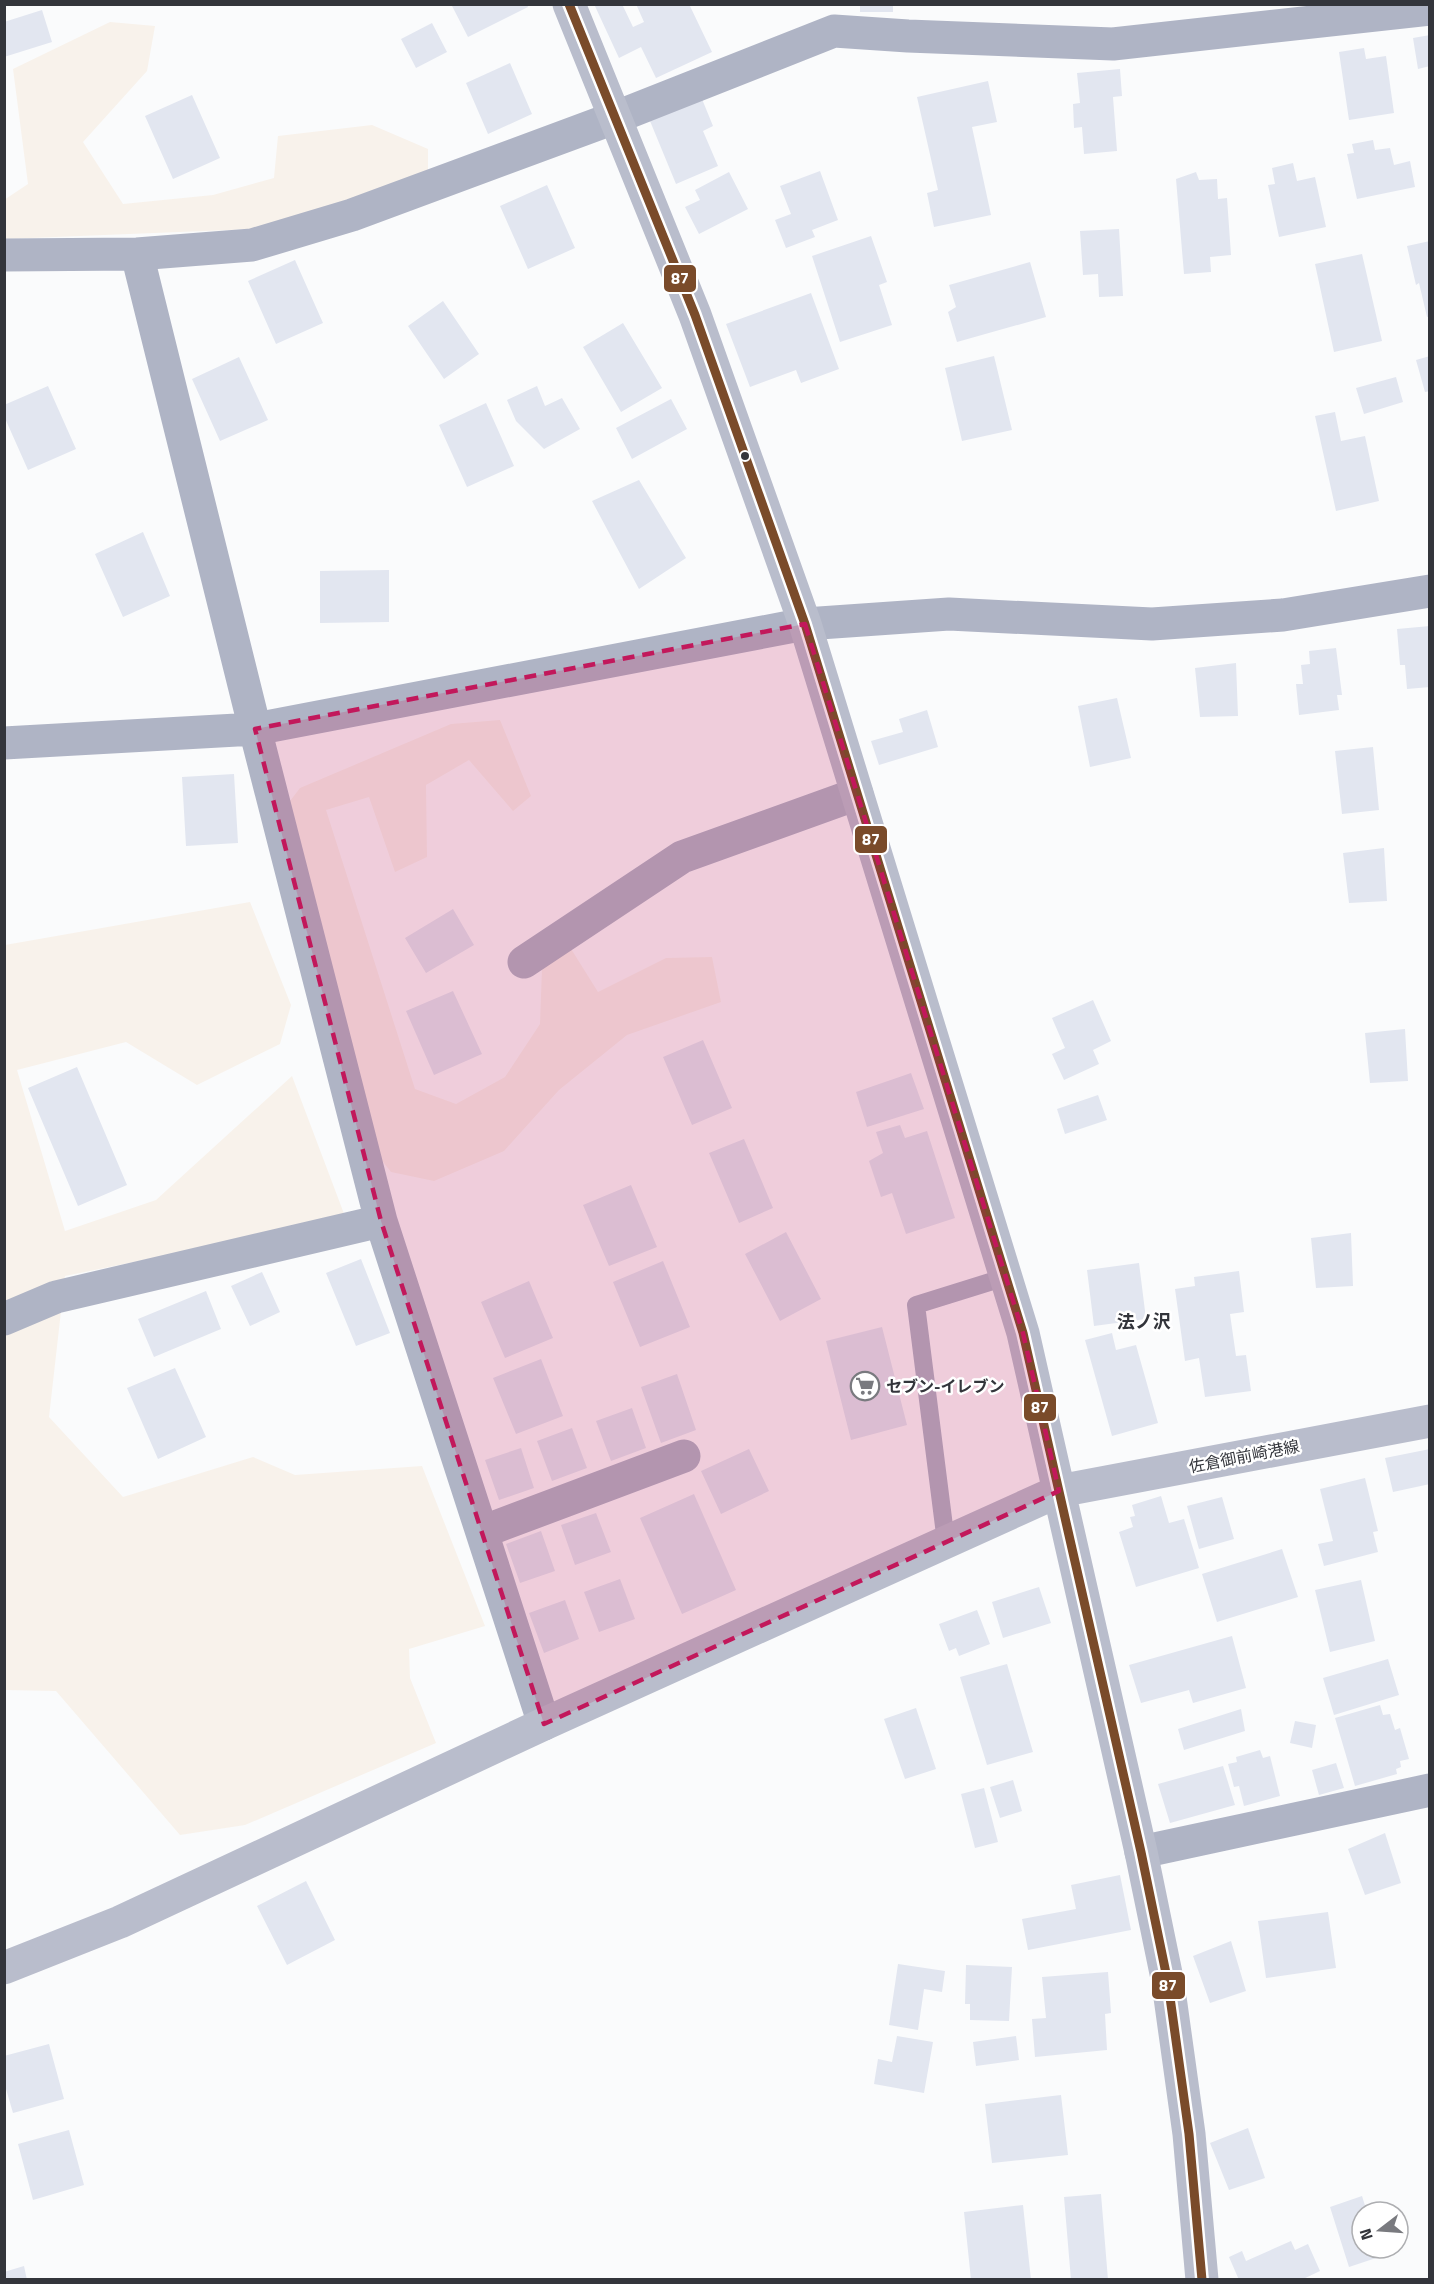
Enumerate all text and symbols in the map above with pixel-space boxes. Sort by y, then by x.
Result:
line badge: 87 [663,264,697,293]
text: 87 [671,266,689,290]
unlabelled marker [739,450,751,462]
line badge: 87 [854,825,888,854]
text: 87 [862,827,880,851]
district label: 法ノ沢 [1117,1308,1171,1335]
supermarket icon: セブン-イレブン [849,1370,881,1402]
place label: セブン-イレブン [886,1374,1005,1398]
line badge: 87 [1023,1393,1057,1422]
text: 87 [1031,1395,1049,1419]
street label: 佐倉御前崎港線 [1187,1434,1301,1478]
line badge: 87 [1151,1971,1186,2000]
text: 87 [1159,1973,1177,1997]
north arrow [1350,2200,1410,2260]
text: N [1353,2226,1379,2243]

